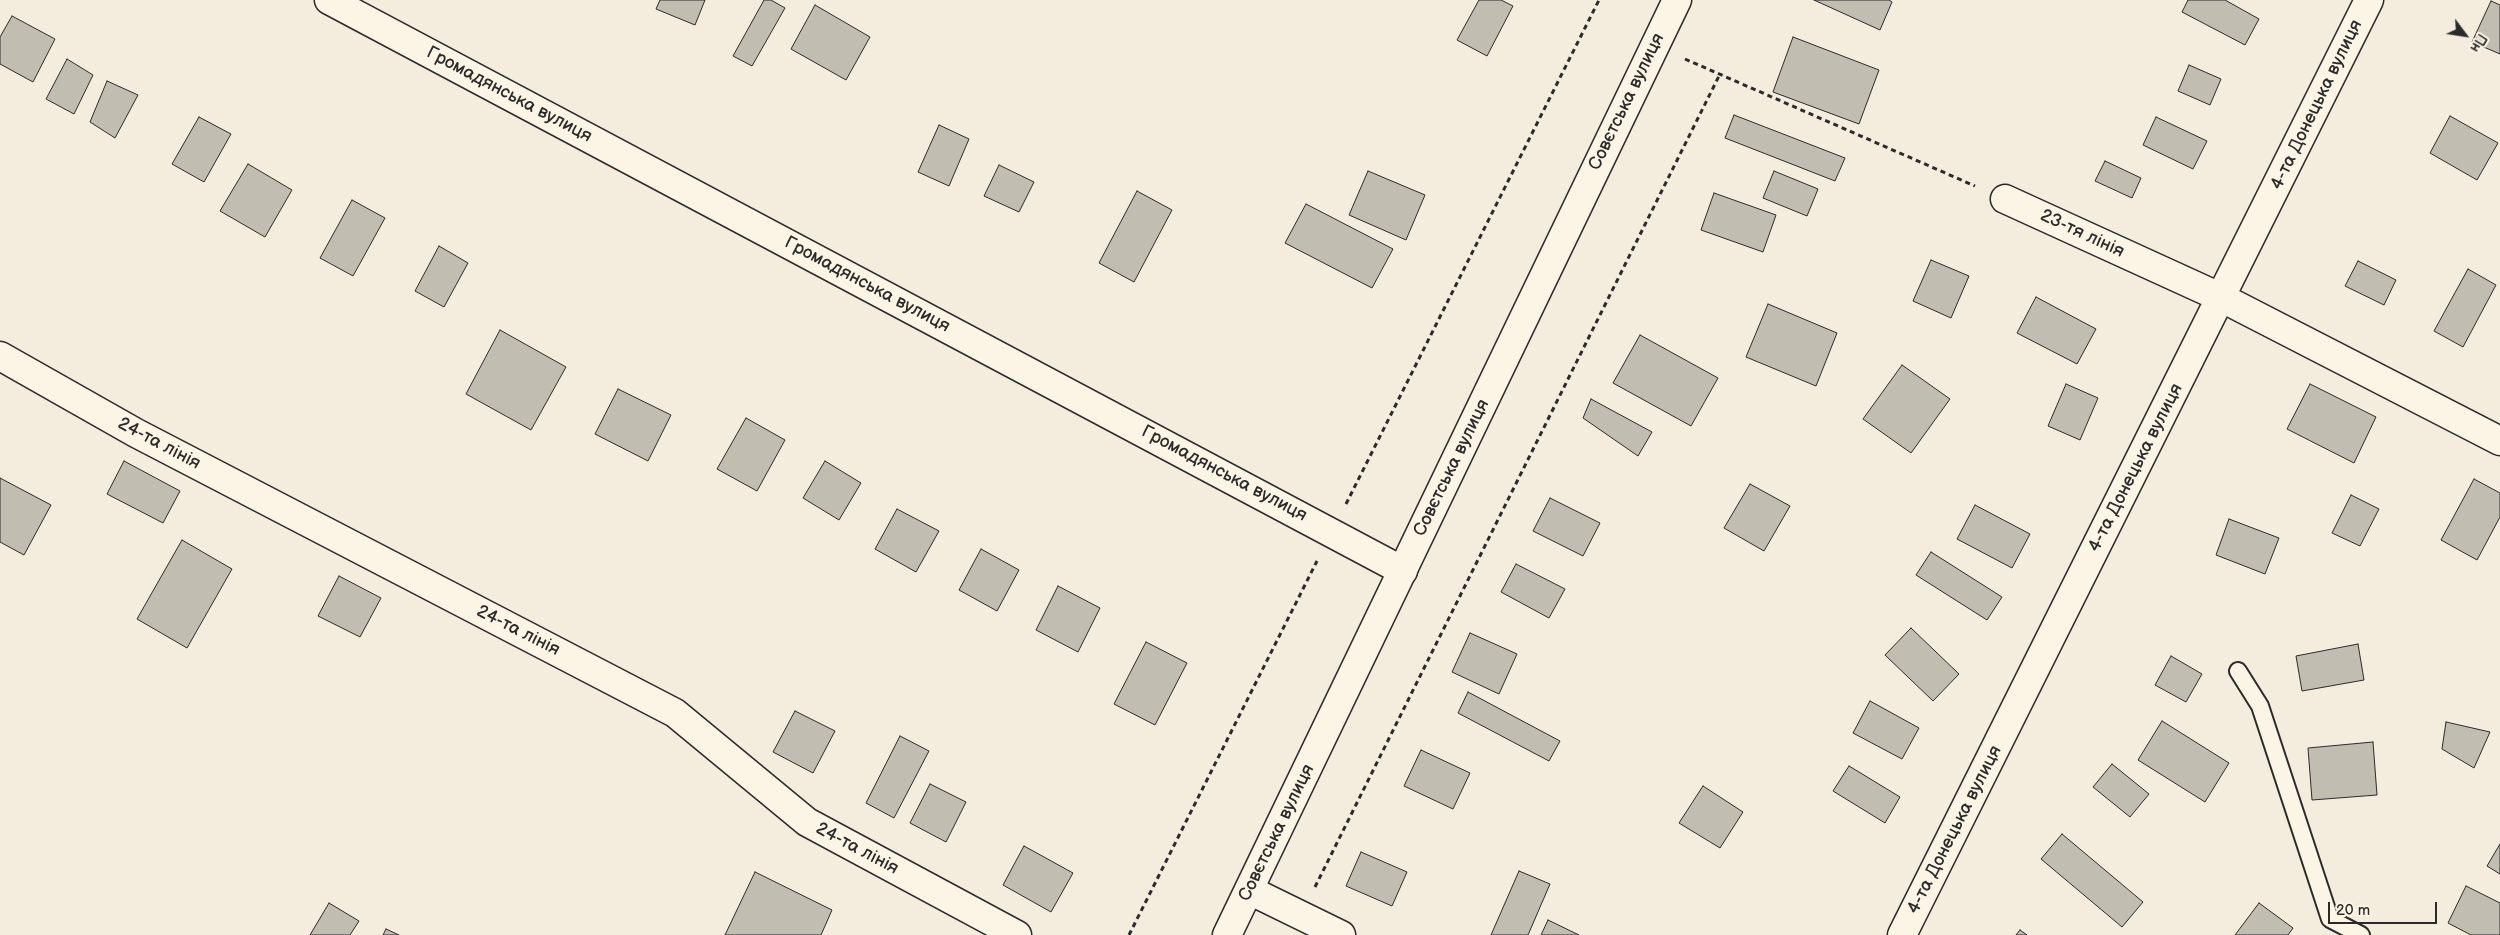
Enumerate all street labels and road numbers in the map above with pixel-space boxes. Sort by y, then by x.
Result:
street label: 4-та Донецька вулиця [2266,17,2368,193]
street label: Совєтська вулиця [1585,30,1669,174]
street label: Громадянська вулиця [423,42,595,148]
street label: 23-тя лінія [2036,205,2128,263]
street label: Громадянська вулиця [781,232,953,338]
street label: 4-та Донецька вулиця [2084,380,2188,556]
street label: Совєтська вулиця [1410,396,1494,540]
street label: 24-та лінія [114,413,204,475]
street label: Громадянська вулиця [1138,421,1310,527]
street label: 24-та лінія [473,601,563,661]
street label: 4-та Донецька вулиця [1903,742,2007,918]
street label: Совєтська вулиця [1235,761,1319,905]
street label: 24-та лінія [812,818,902,880]

